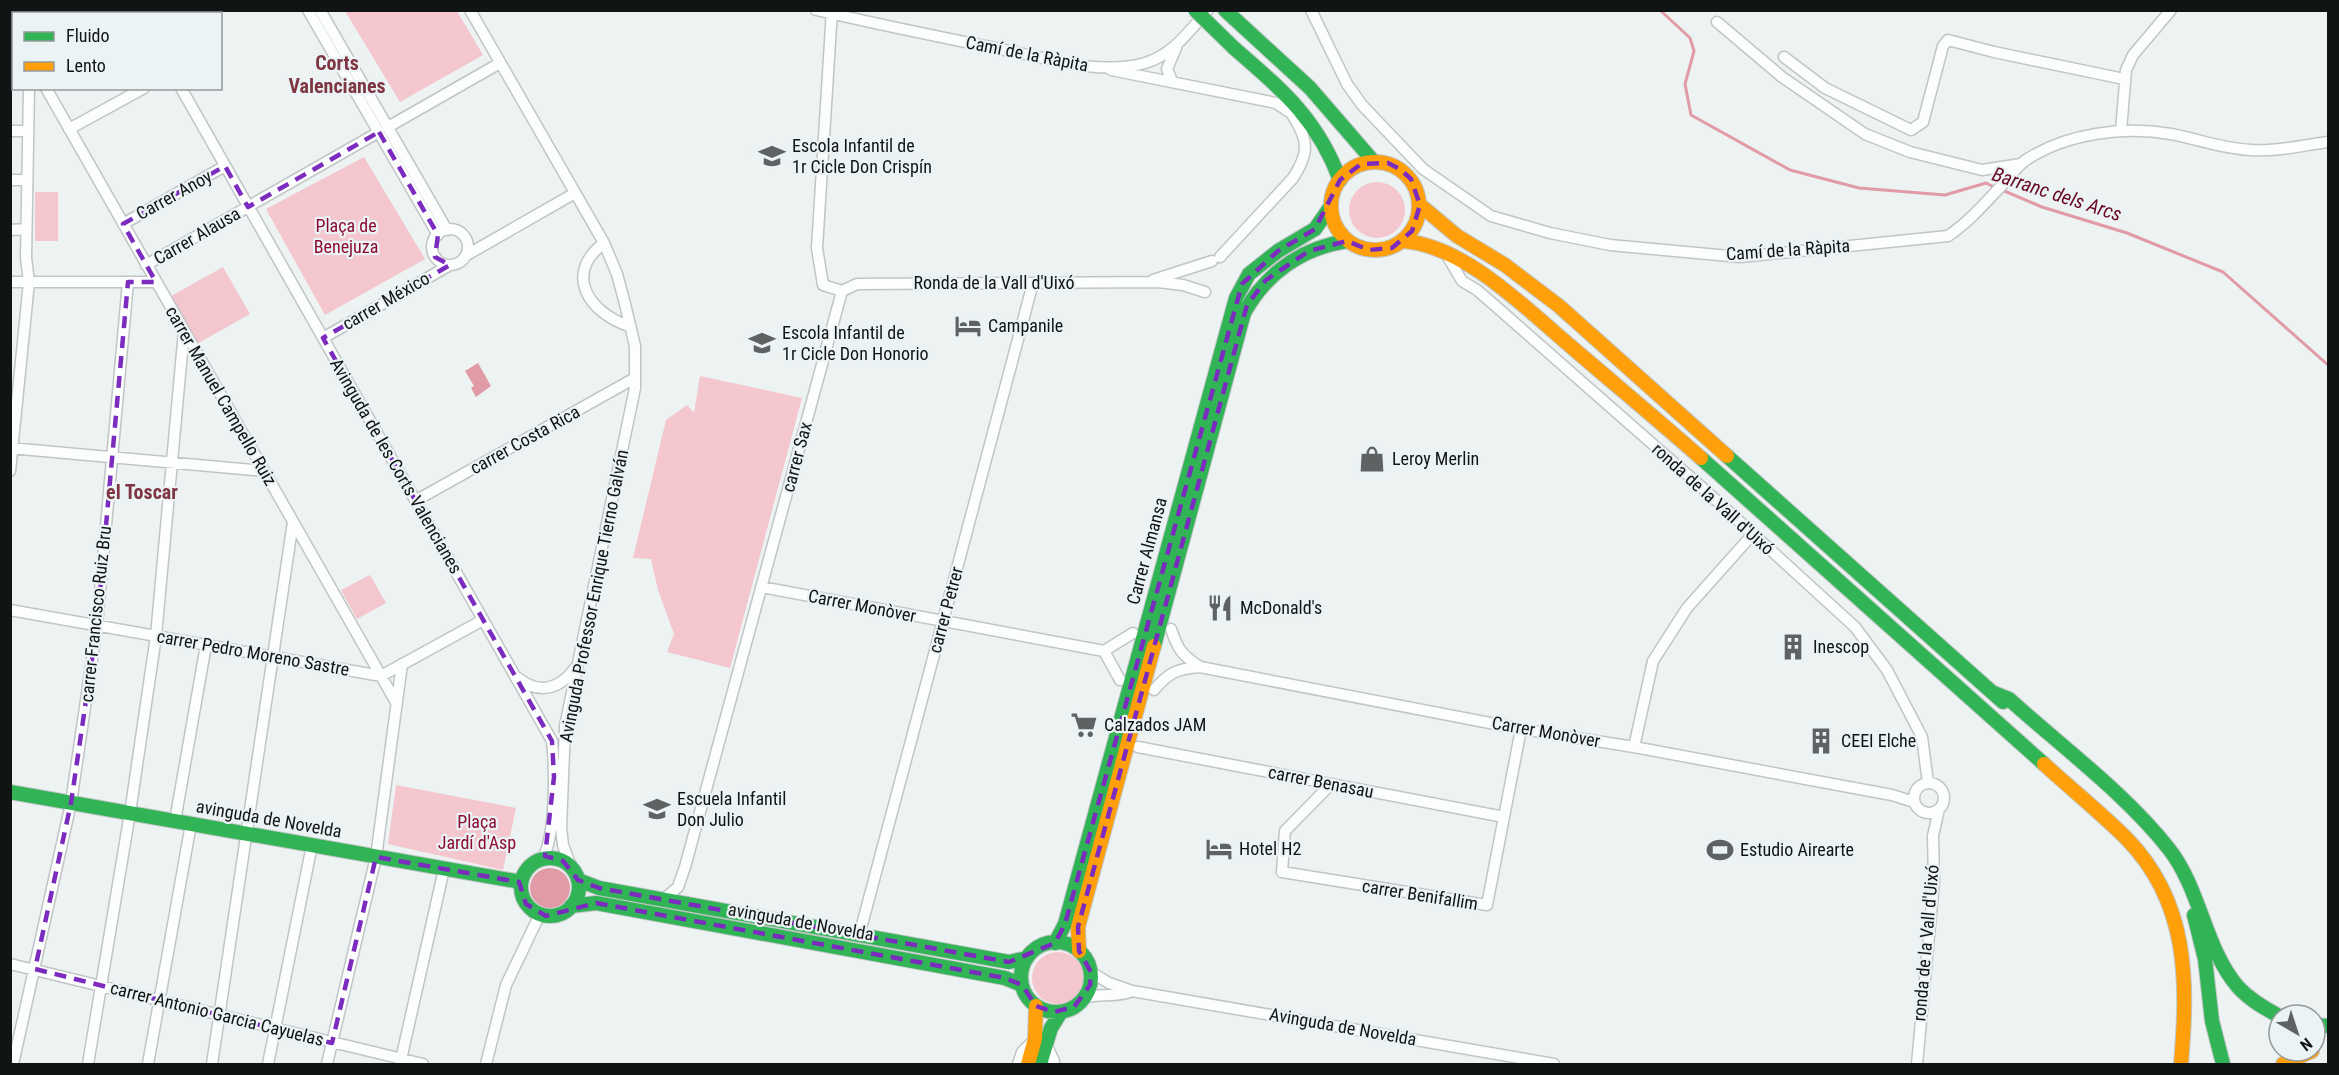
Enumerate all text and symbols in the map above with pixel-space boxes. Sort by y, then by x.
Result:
legend [12,12,222,90]
text: Fluido [66,25,110,46]
street label: Camí de la Ràpita [964,31,1090,76]
district label: Corts Valencianes [288,51,386,98]
text: Lento [66,55,106,76]
place label: Escola Infantil de 1r Cicle Don Crispín [792,135,932,177]
school or university icon: Escola Infantil de 1r Cicle Don Crispín [757,141,787,171]
water label: Barranc dels Arcs [1989,162,2125,226]
street label: Carrer Anoy [132,165,216,224]
street label: Carrer Alausa [150,202,244,269]
park label: Plaça de Benejuza [314,215,378,257]
street label: Camí de la Ràpita [1725,235,1851,264]
street label: carrer México [338,267,433,334]
street label: Ronda de la Vall d'Uixó [913,272,1075,293]
street label: carrer Manuel Campello Ruiz [161,302,281,489]
hotel icon: Campanile [953,311,983,341]
place label: Campanile [988,315,1063,336]
place label: Escola Infantil de 1r Cicle Don Honorio [782,322,929,364]
school or university icon: Escola Infantil de 1r Cicle Don Honorio [747,328,777,358]
street label: Avinguda de les Corts Valencianes [326,354,467,577]
street label: carrer Costa Rica [466,401,583,478]
street label: carrer Sax [777,419,816,494]
street label: ronda de la Vall d'Uixó [1648,438,1779,559]
shop icon: Leroy Merlin [1357,444,1387,474]
street label: Avinguda Professor Enrique Tierno Galván [555,448,632,744]
place label: Leroy Merlin [1392,448,1479,469]
district label: el Toscar [106,480,178,504]
street label: Carrer Almansa [1122,495,1171,607]
street label: carrer Francisco Ruiz Bru [76,525,115,703]
street label: carrer Petrer [924,564,967,655]
street label: Carrer Monòver [806,585,918,626]
restaurant icon: McDonald's [1205,593,1235,623]
place label: McDonald's [1240,597,1322,618]
street label: carrer Pedro Moreno Sastre [155,625,351,680]
building icon: Inescop [1778,632,1808,662]
place label: Inescop [1813,636,1869,657]
supermarket icon: Calzados JAM [1069,710,1099,740]
street label: Carrer Monòver [1490,712,1602,751]
place label: Calzados JAM [1104,714,1206,735]
building icon: CEEI Elche [1806,726,1836,756]
place label: CEEI Elche [1841,730,1916,751]
street label: carrer Benasau [1267,761,1376,802]
place label: Escuela Infantil Don Julio [677,788,786,830]
school or university icon: Escuela Infantil Don Julio [642,794,672,824]
street label: avinguda de Novelda [195,795,344,842]
park label: Plaça Jardí d'Asp [438,811,516,853]
hotel icon: Hotel H2 [1204,834,1234,864]
sports icon: Estudio Airearte [1705,835,1735,865]
place label: Hotel H2 [1239,838,1301,859]
place label: Estudio Airearte [1740,839,1854,860]
street label: ronda de la Vall d'Uixó [1908,864,1943,1022]
street label: carrer Benifallim [1361,875,1480,914]
street label: avinguda de Novelda [727,898,876,945]
street label: carrer Antonio Garcia Cayuelas [108,977,326,1050]
street label: Avinguda de Novelda [1268,1003,1418,1050]
north arrow [2267,1003,2327,1063]
text: N [2296,1034,2316,1055]

